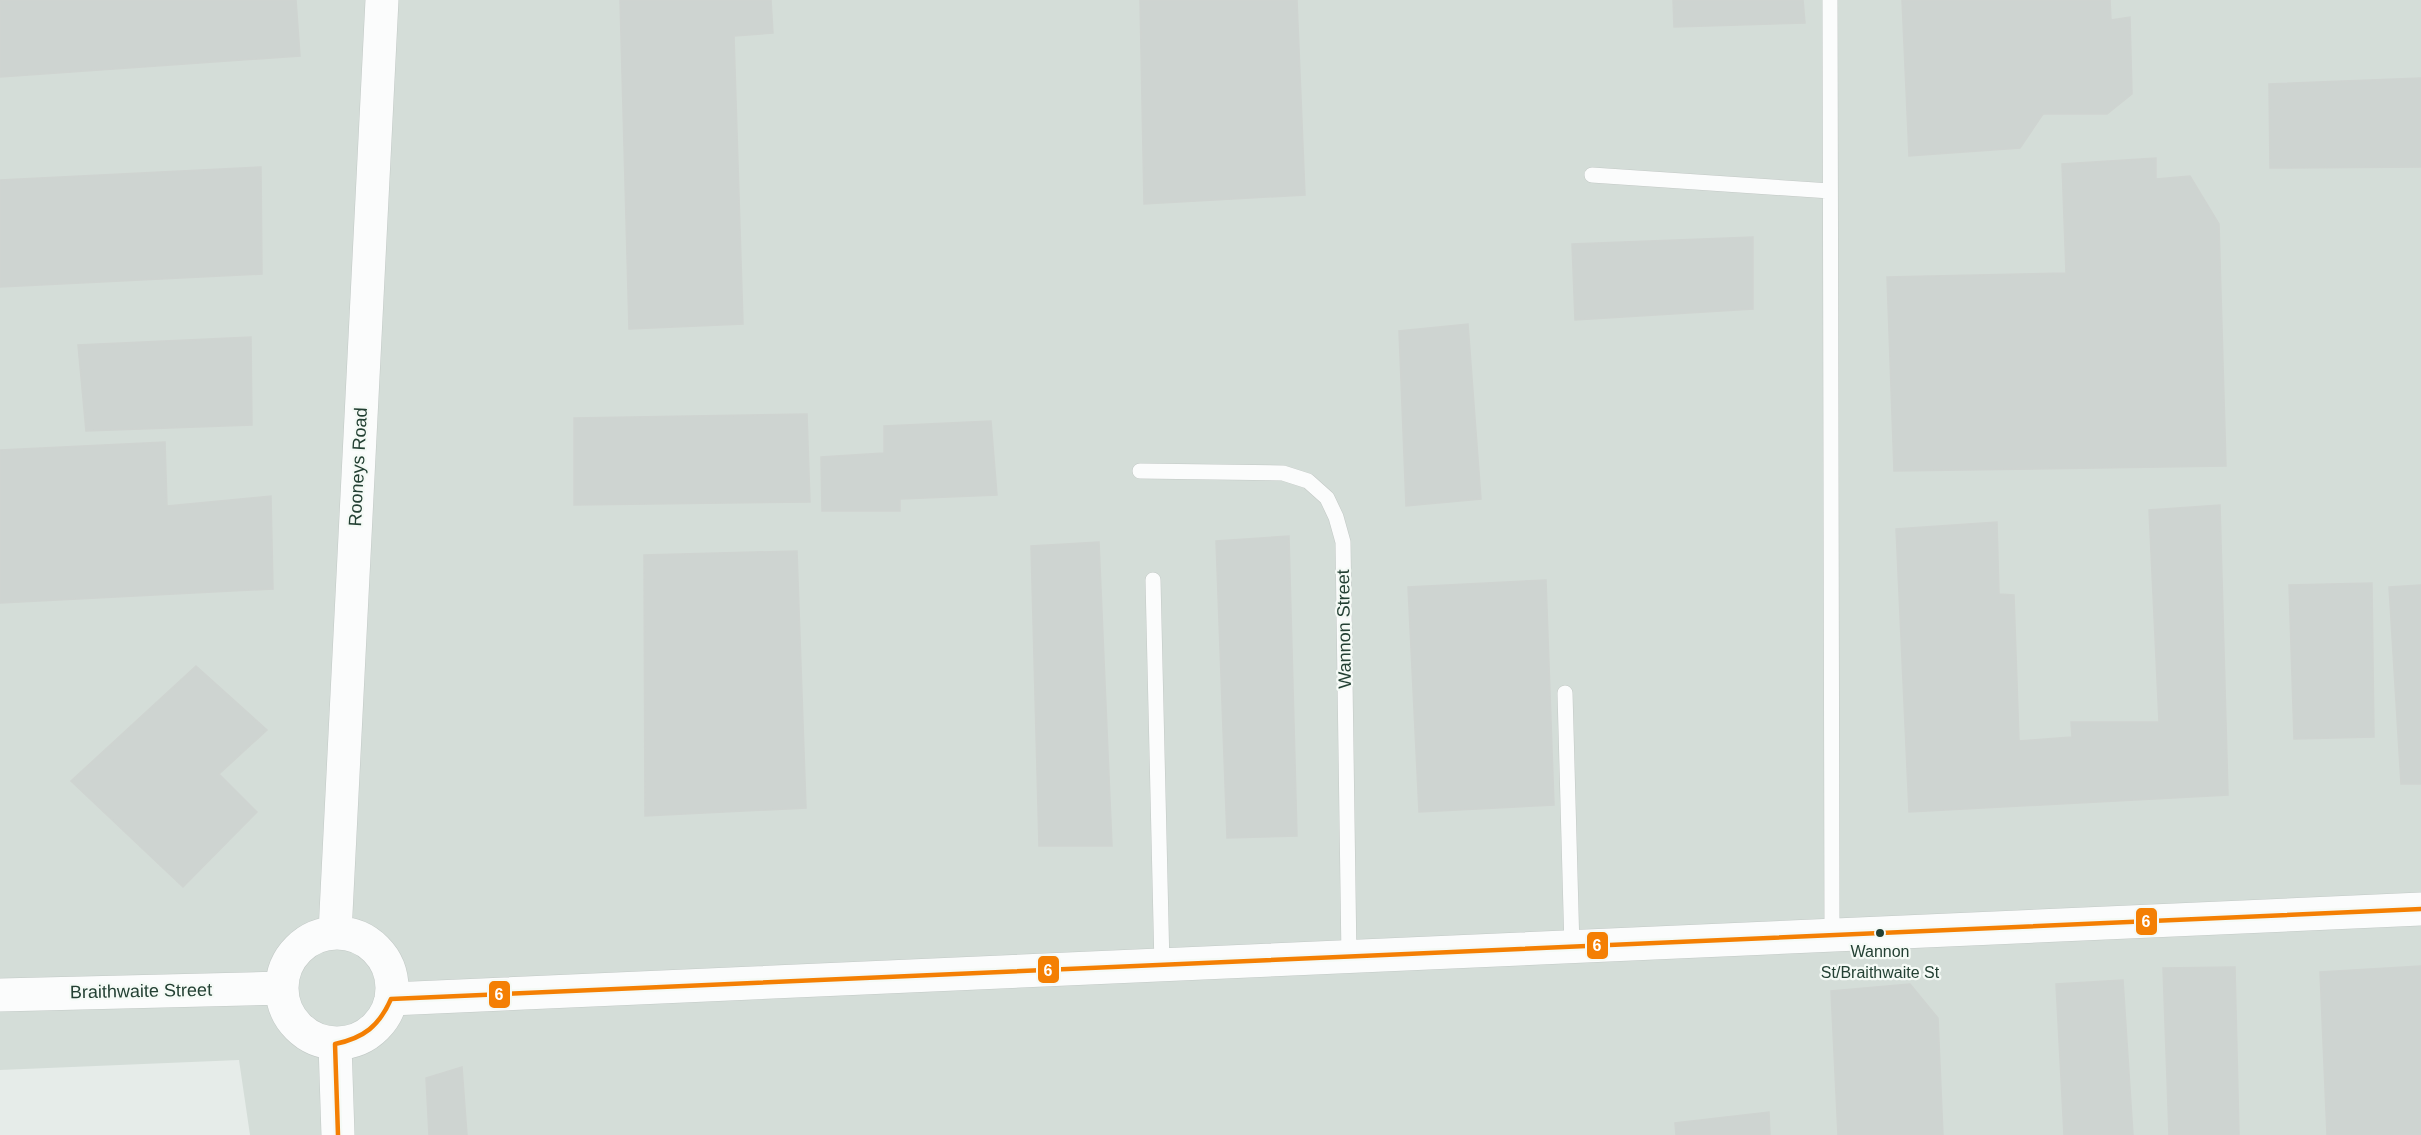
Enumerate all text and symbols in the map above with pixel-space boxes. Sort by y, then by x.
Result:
street label: Rooneys Road [345,407,371,527]
street label: Wannon Street [1333,569,1355,689]
line badge: 6 [2135,907,2158,936]
text: 6 [2142,913,2151,930]
marker: Wannon St/Braithwaite St [1874,927,1886,939]
line badge: 6 [1586,931,1609,960]
text: 6 [1593,937,1602,954]
place label: Wannon St/Braithwaite St [1821,943,1940,981]
line badge: 6 [1037,955,1060,984]
text: 6 [1044,962,1053,979]
street label: Braithwaite Street [70,980,212,1002]
line badge: 6 [488,980,511,1009]
text: 6 [495,986,504,1003]

